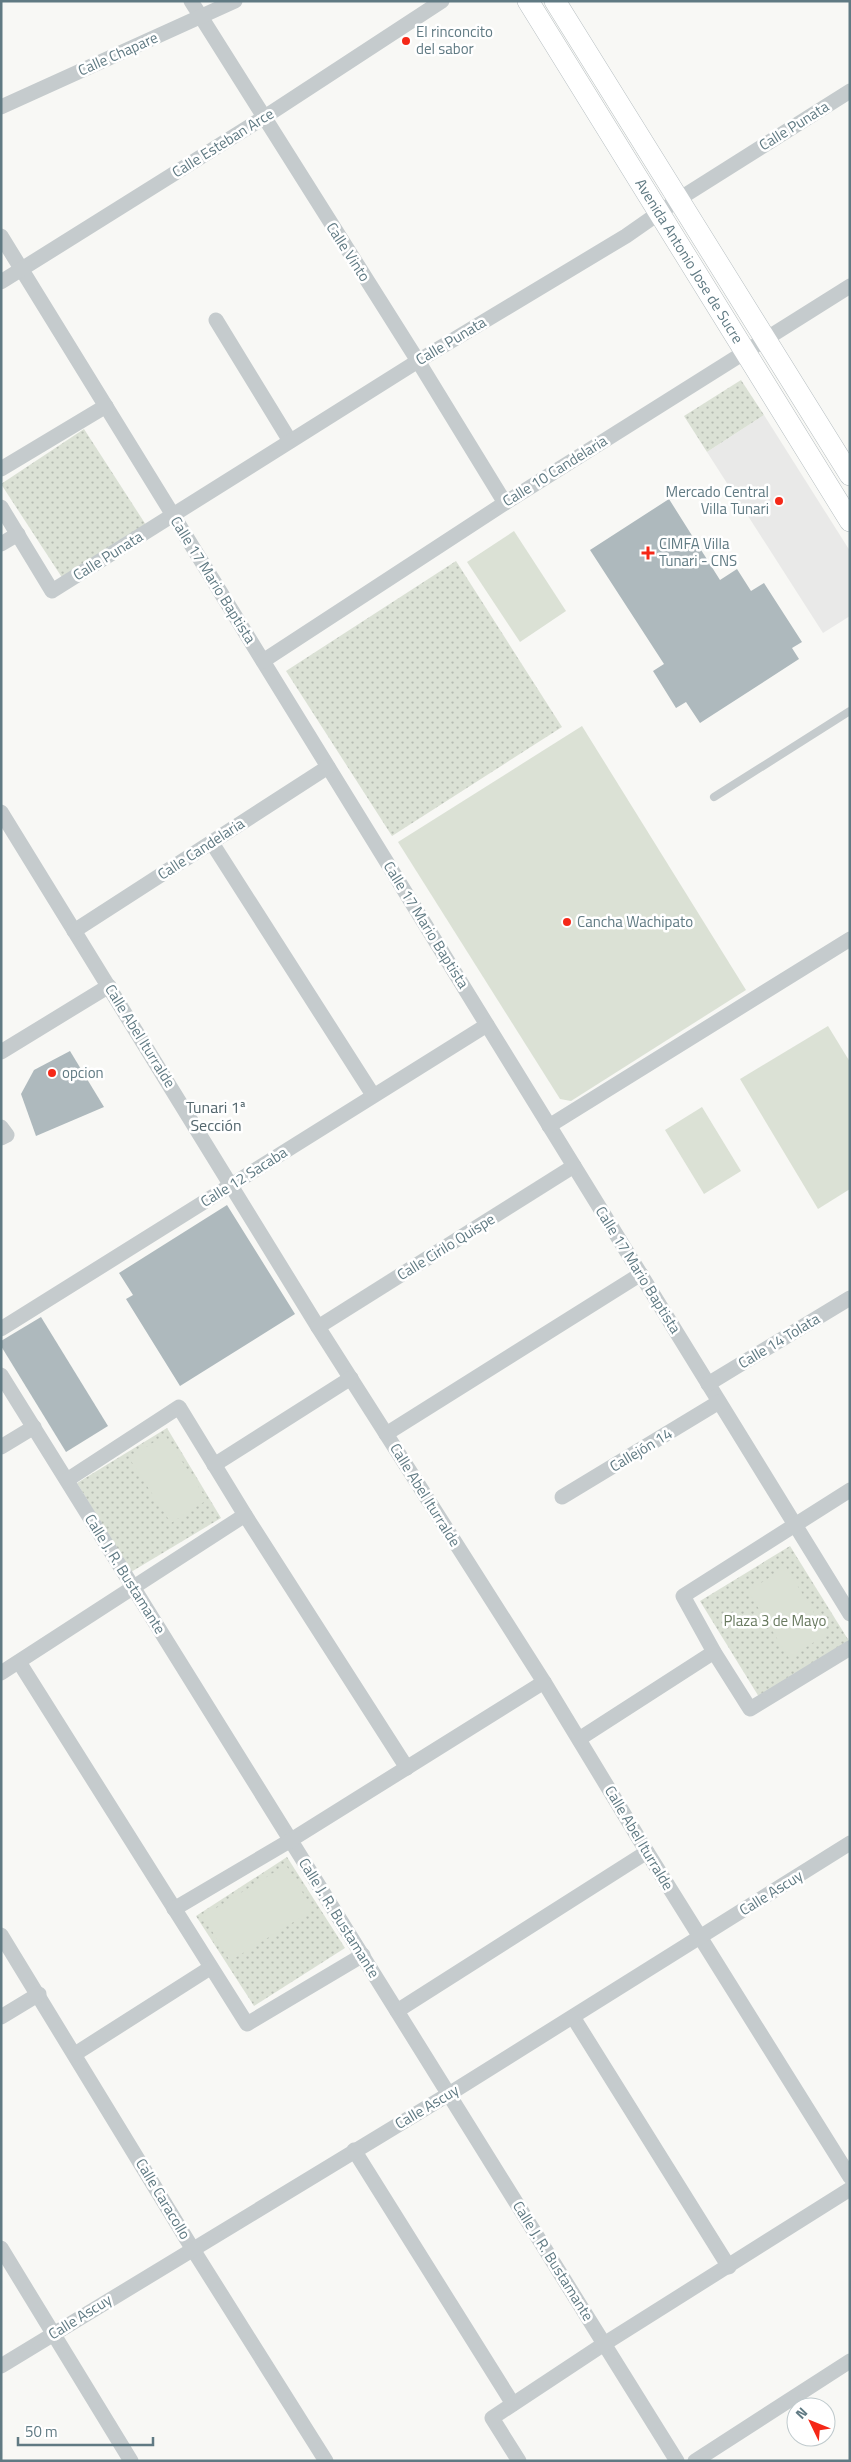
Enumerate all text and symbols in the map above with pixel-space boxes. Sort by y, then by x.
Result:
place label: El rinconcito del sabor [416,20,493,60]
street label: Calle Chapare [74,26,161,81]
marker: El rinconcito del sabor [400,35,412,47]
street label: Calle Punata [754,95,834,156]
street label: Calle Esteban Arce [167,102,278,183]
street label: Avenida Antonio Jose de Sucre [630,174,749,348]
street label: Calle Vinto [321,217,376,286]
street label: Calle Punata [411,310,491,371]
street label: Calle 10 Candelaria [498,429,612,512]
place label: Mercado Central Villa Tunari [666,480,769,520]
marker: Mercado Central Villa Tunari [773,495,785,507]
street label: Calle 17 Mario Baptista [165,512,262,648]
street label: Calle Punata [68,525,148,586]
place label: CIMFA Villa Tunari - CNS [659,532,737,572]
marker: CIMFA Villa Tunari - CNS [641,546,655,560]
street label: Calle Candelaria [153,812,249,885]
street label: Calle 17 Mario Baptista [378,857,475,993]
place label: Cancha Wachipato [577,910,693,933]
marker: Cancha Wachipato [561,916,573,928]
street label: Calle Abel Iturralde [99,979,182,1092]
place label: opcion [62,1061,104,1084]
marker: opcion [46,1067,58,1079]
district label: Tunari 1ª Sección [186,1095,246,1137]
street label: Calle 12 Sacaba [196,1140,292,1212]
street label: Calle 17 Mario Baptista [590,1202,687,1338]
street label: Calle Cirilo Quispe [392,1207,499,1286]
street label: Calle 14 Tolata [733,1307,824,1374]
street label: Callejón 14 [605,1422,676,1477]
street label: Calle Abel Iturralde [384,1438,467,1551]
street label: Calle J. R. Bustamante [79,1509,172,1638]
park label: Plaza 3 de Mayo [723,1609,827,1632]
street label: Calle Abel Iturralde [599,1781,680,1894]
street label: Calle J. R. Bustamante [293,1853,386,1982]
street label: Calle Ascuy [734,1864,807,1921]
street label: Calle Ascuy [390,2078,463,2135]
street label: Calle Caracollo [130,2154,197,2244]
street label: Calle J. R. Bustamante [507,2196,600,2325]
street label: Calle Ascuy [43,2288,116,2345]
north arrow [786,2397,836,2447]
text: N [790,2402,812,2424]
scale bar [18,2414,152,2446]
text: 50 m [25,2420,58,2443]

